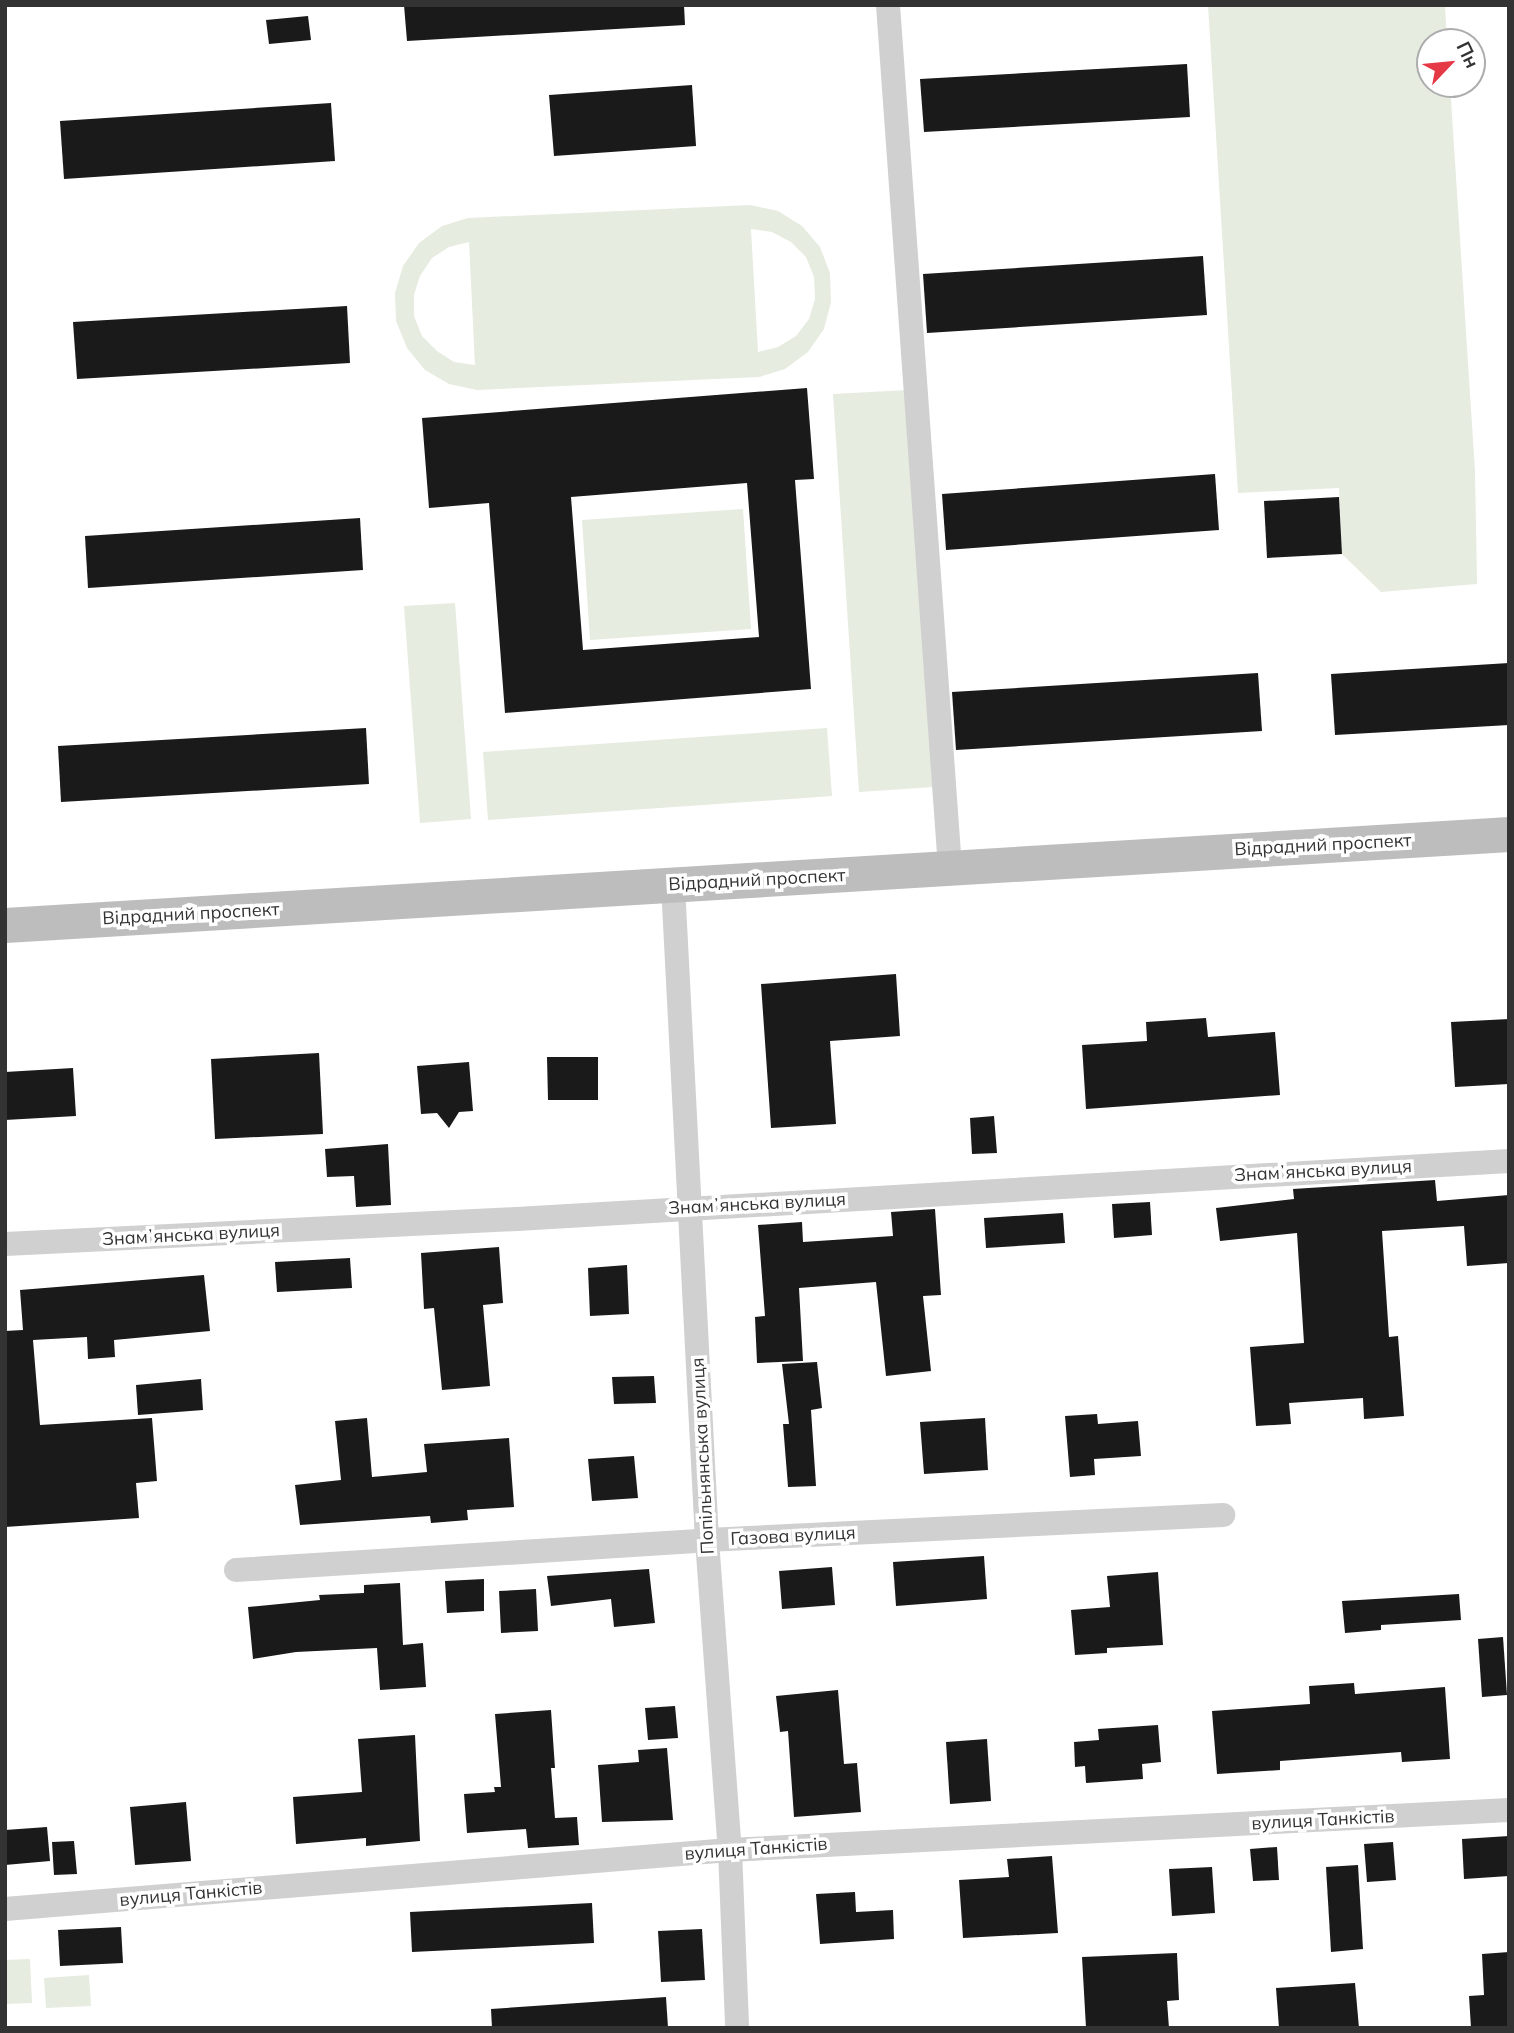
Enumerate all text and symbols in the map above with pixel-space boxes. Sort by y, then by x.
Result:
north arrow [1416,28,1486,98]
text: Пн [1451,38,1485,72]
street label: Відрадний проспект [1234,830,1412,860]
street label: Відрадний проспект [668,865,846,895]
street label: Відрадний проспект [102,899,280,929]
street label: Знамʼянська вулиця [1234,1156,1412,1186]
street label: Знамʼянська вулиця [668,1189,846,1219]
street label: Знамʼянська вулиця [102,1220,280,1250]
street label: Попільнянська вулиця [687,1357,719,1555]
street label: Газова вулиця [730,1522,856,1550]
street label: вулиця Танкістів [1251,1805,1395,1835]
street label: вулиця Танкістів [684,1833,828,1865]
street label: вулиця Танкістів [119,1877,263,1911]

